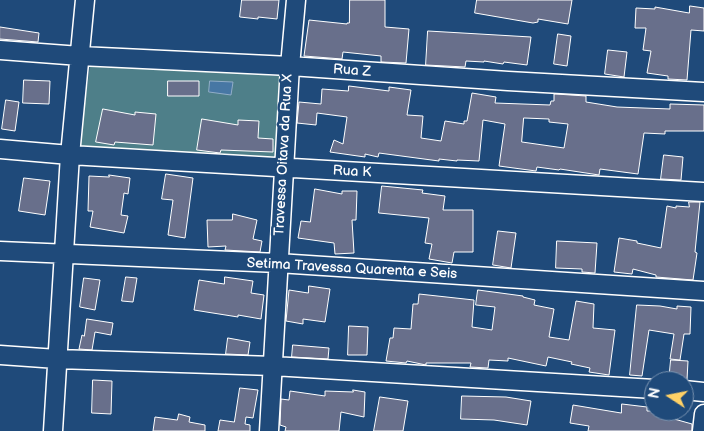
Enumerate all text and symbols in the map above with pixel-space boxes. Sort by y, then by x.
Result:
street label: Rua Z [332,61,372,81]
street label: Travessa Oitava da Rua X [271,74,297,236]
street label: Rua K [332,163,372,181]
street label: Setima Travessa Quarenta e Seis [246,255,458,283]
north arrow [644,371,694,421]
text: N [645,386,664,400]

